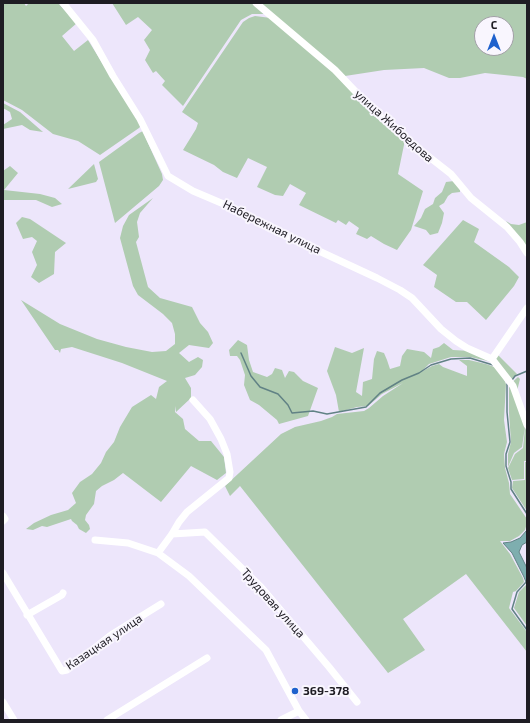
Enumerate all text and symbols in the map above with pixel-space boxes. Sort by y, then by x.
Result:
north arrow [474,16,514,56]
text: С [491,18,497,31]
street label: улица Жибоедова [352,87,436,165]
street label: Набережная улица [221,197,323,257]
street label: Трудовая улица [238,565,308,641]
street label: Казацкая улица [63,611,145,673]
place label: 369-378 [303,684,350,698]
marker: 369-378 [290,686,300,696]

